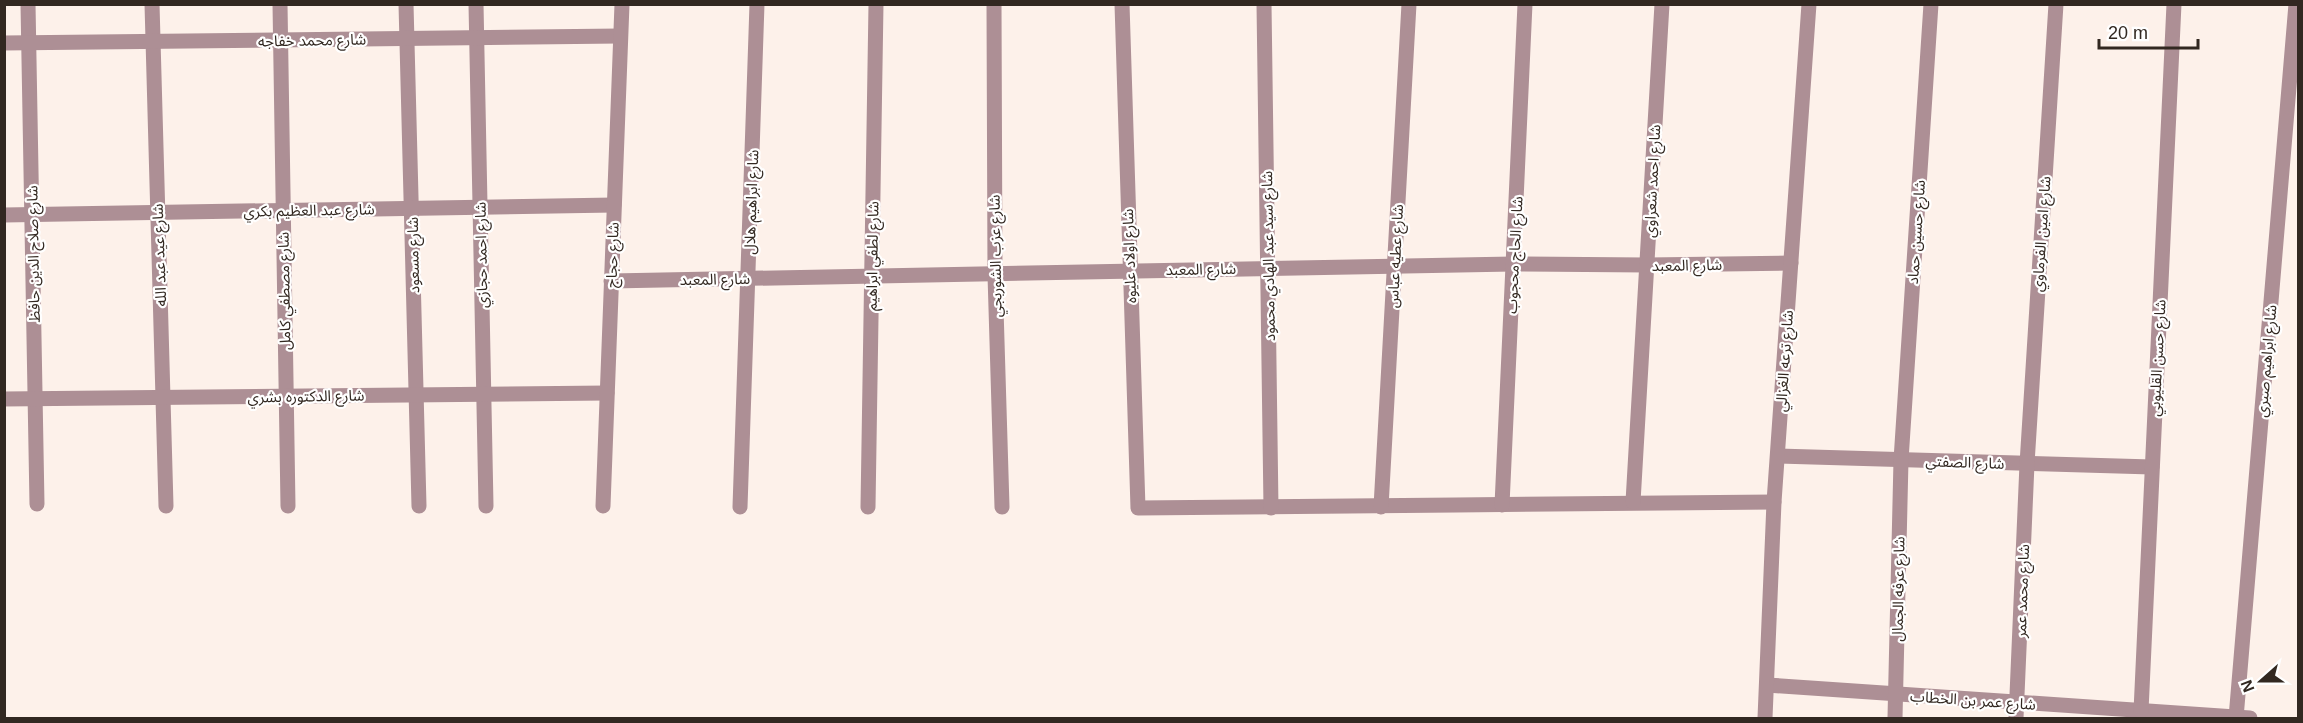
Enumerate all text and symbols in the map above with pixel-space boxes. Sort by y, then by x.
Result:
scale bar [2099,12,2198,50]
text: 20 m [2108,23,2148,43]
street label: شارع محمد خفاجه [258,31,367,53]
street label: شارع احمد شعراوي [1641,124,1667,238]
street label: شارع ابراهيم هلال [741,149,765,255]
street label: شارع سيد عبد الهادي محمود [1258,170,1282,341]
street label: شارع امين الفرماوي [2028,175,2058,293]
street label: شارع حسين حماد [1904,179,1932,285]
street label: شارع صلاح الدين حافظ [23,185,47,323]
street label: شارع عزب الشوربجي [985,194,1009,318]
street label: شارع الحاج محجوب [1502,196,1530,314]
street label: شارع عبد العظيم بكري [243,200,375,224]
street label: شارع احمد حجازي [472,201,494,308]
street label: شارع لطفي ابراهيم [863,201,885,311]
street label: شارع عيد عبد الله [149,203,173,307]
street label: شارع عطيه عباس [1384,203,1410,309]
street label: شارع اولاد عليوه [1119,208,1143,304]
street label: شارع مسعود [404,217,426,293]
street label: شارع حجاج [602,222,626,288]
street label: شارع مصطفي كامل [274,231,298,350]
street label: شارع المعبد [1652,256,1723,278]
street label: شارع المعبد [1166,260,1237,282]
street label: شارع المعبد [680,270,751,292]
street label: شارع حسن القليوبي [2145,299,2173,417]
street label: شارع ابراهيم صبري [2253,304,2283,418]
street label: شارع ترعه الغزالي [1772,309,1800,413]
street label: شارع الدكتوره بشري [247,386,365,410]
street label: شارع الصفتي [1925,452,2005,476]
street label: شارع عرفه الجمال [1889,536,1911,642]
street label: شارع محمد عمر [2012,544,2036,639]
north arrow [2231,651,2291,711]
text: N [2237,678,2257,695]
street label: شارع عمر بن الخطاب [1909,687,2037,717]

